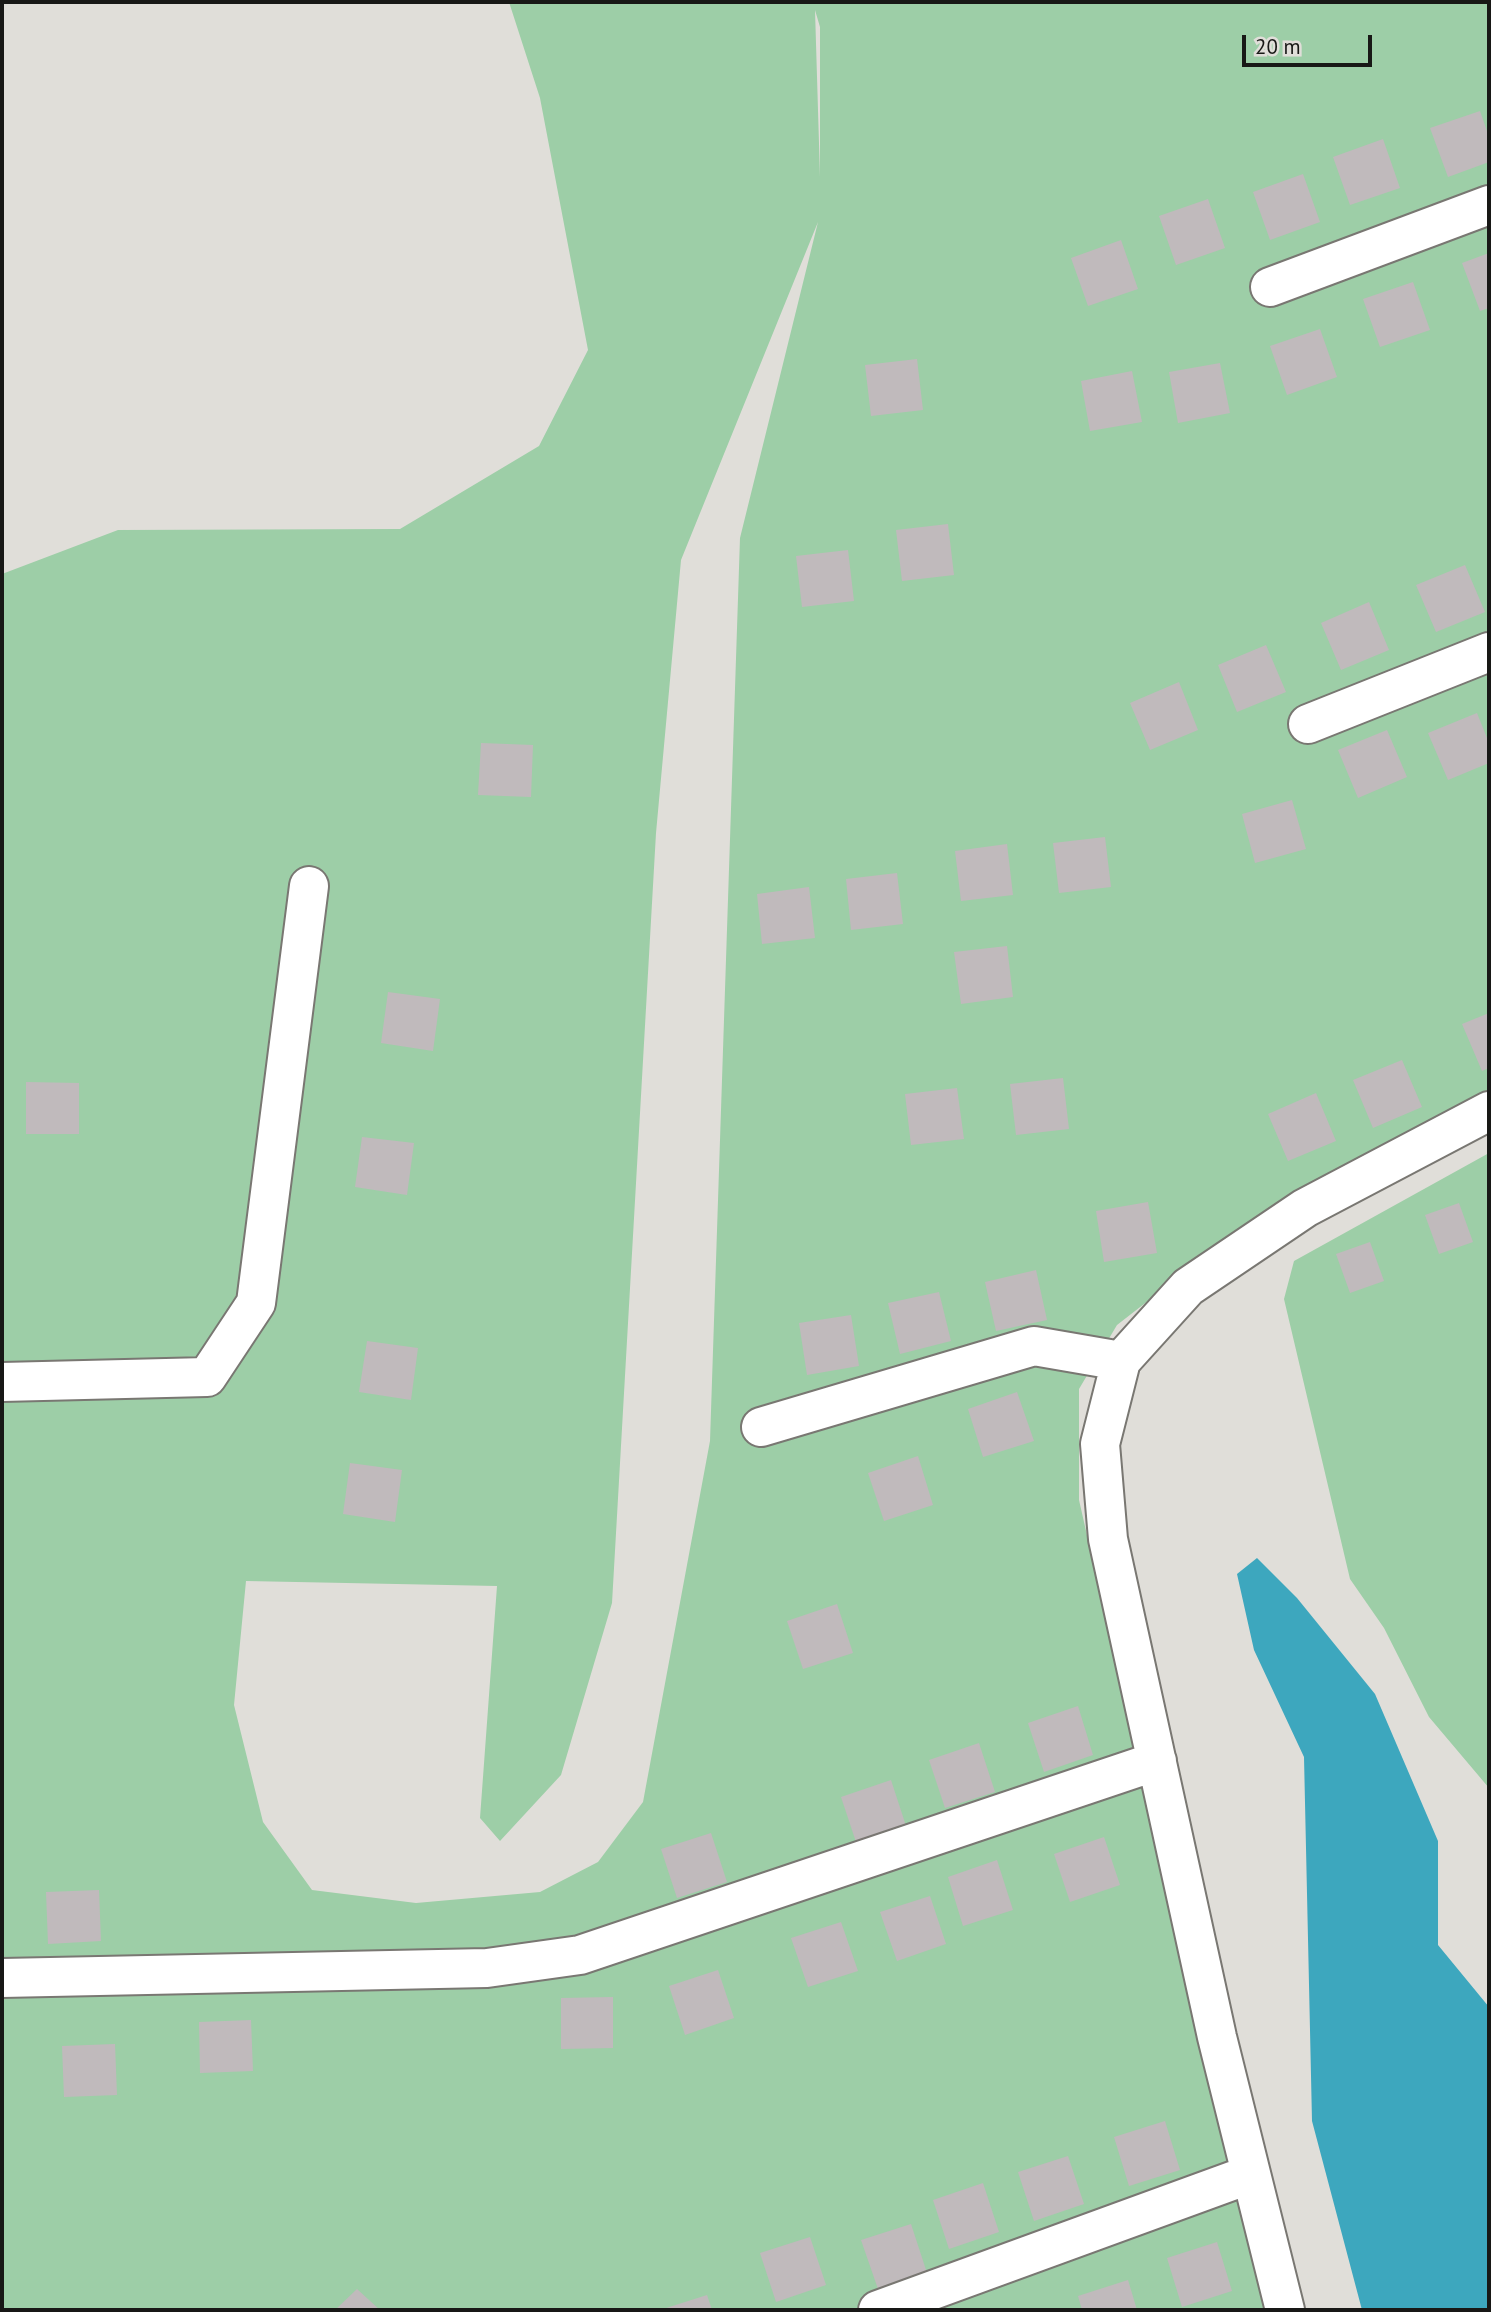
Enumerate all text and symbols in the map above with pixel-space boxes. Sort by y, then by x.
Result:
scale bar [1246,21,1376,65]
text: 20 m [1255,33,1301,60]

